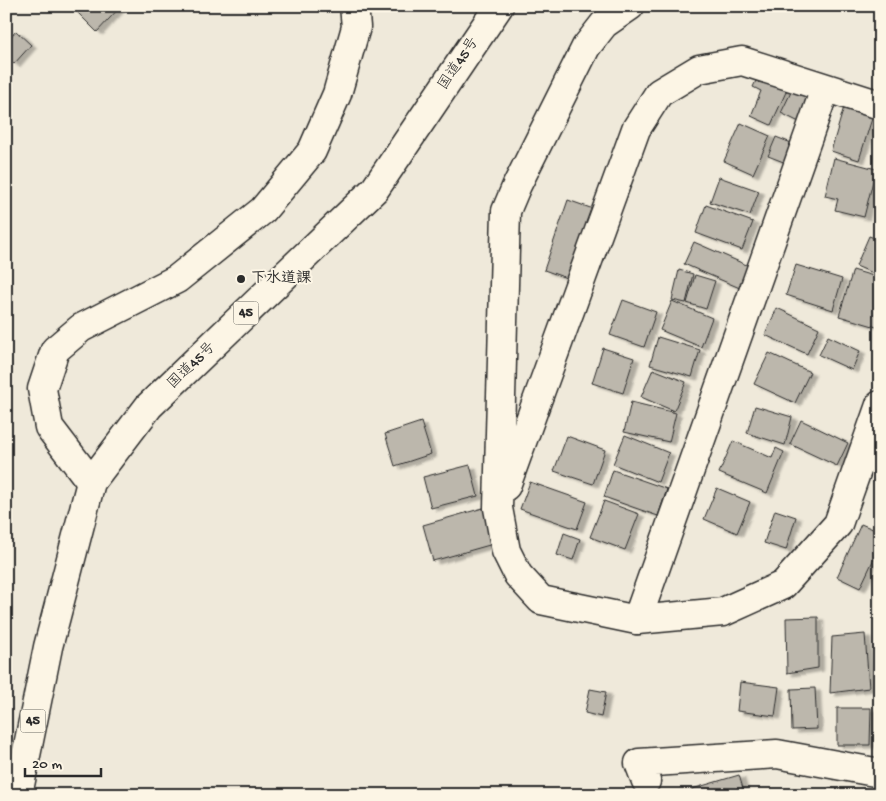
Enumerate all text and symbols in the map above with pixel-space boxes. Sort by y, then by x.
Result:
street label: 国道45号 [435,34,483,94]
place label: 下水道課 [251,269,312,288]
marker: 下水道課 [235,273,247,285]
road number: 45 [234,302,258,324]
street label: 国道45号 [164,339,220,393]
road number: 45 [20,709,46,732]
scale bar [25,746,101,778]
text: 20 m [32,756,62,774]

